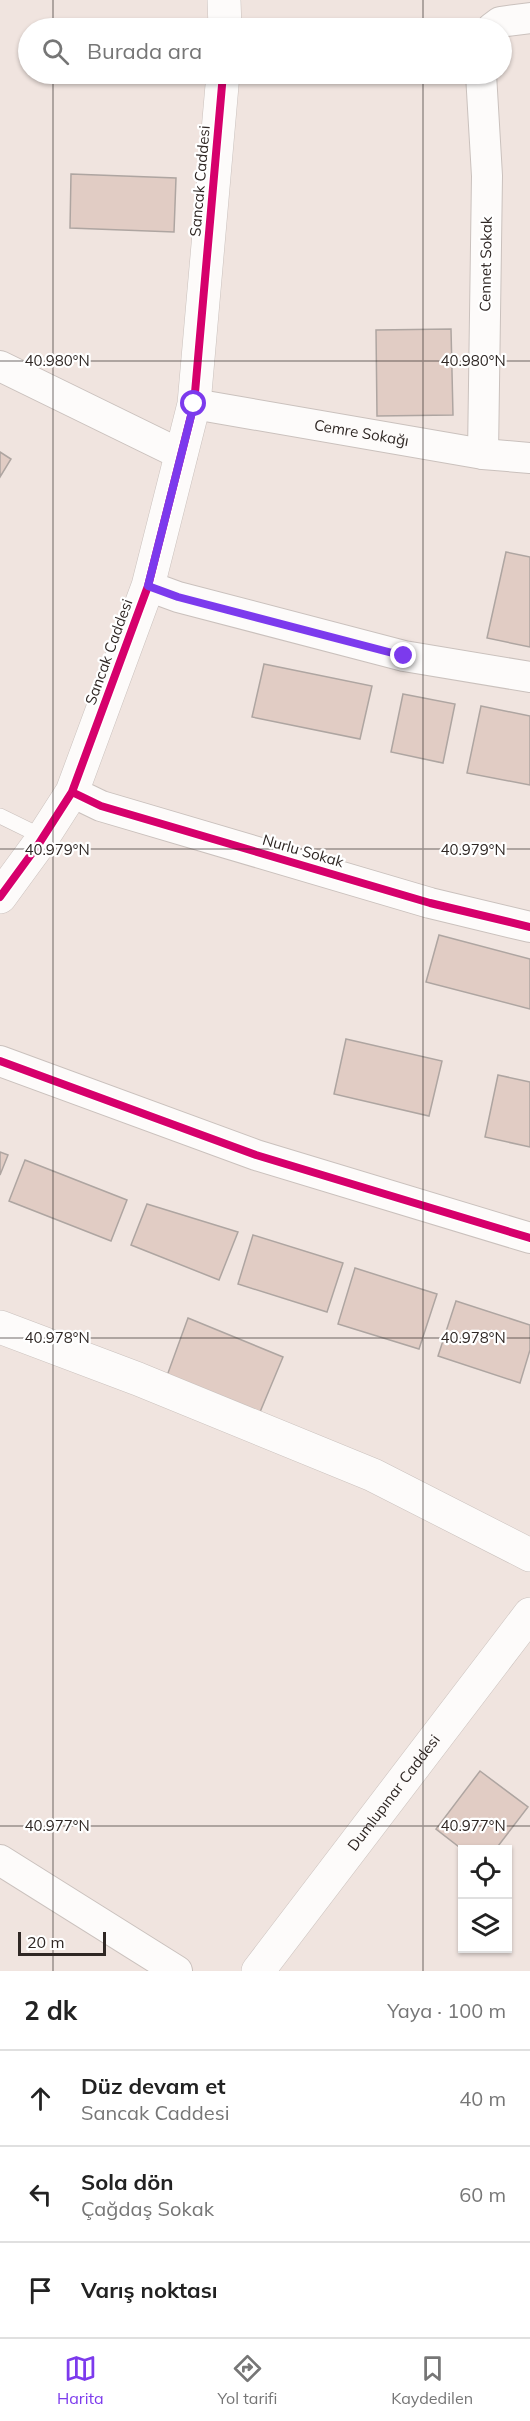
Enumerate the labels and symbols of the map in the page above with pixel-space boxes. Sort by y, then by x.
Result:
street label: Sancak Caddesi [185,125,214,237]
street label: Cennet Sokak [475,216,496,312]
text: 40.980°N [24,351,90,370]
text: 40.980°N [440,351,506,370]
route start [180,390,206,416]
street label: Cemre Sokağı [313,415,410,450]
street label: Sancak Caddesi [81,596,136,707]
route end [390,642,416,668]
street label: Nurlu Sokak [260,830,346,871]
text: 40.979°N [24,840,90,859]
text: 40.979°N [440,840,506,859]
text: 40.978°N [24,1328,90,1347]
text: 40.978°N [440,1328,506,1347]
street label: Dumlupınar Caddesi [343,1731,444,1854]
text: 40.977°N [24,1816,90,1835]
text: 40.977°N [440,1816,506,1835]
scale bar [18,1929,106,1956]

